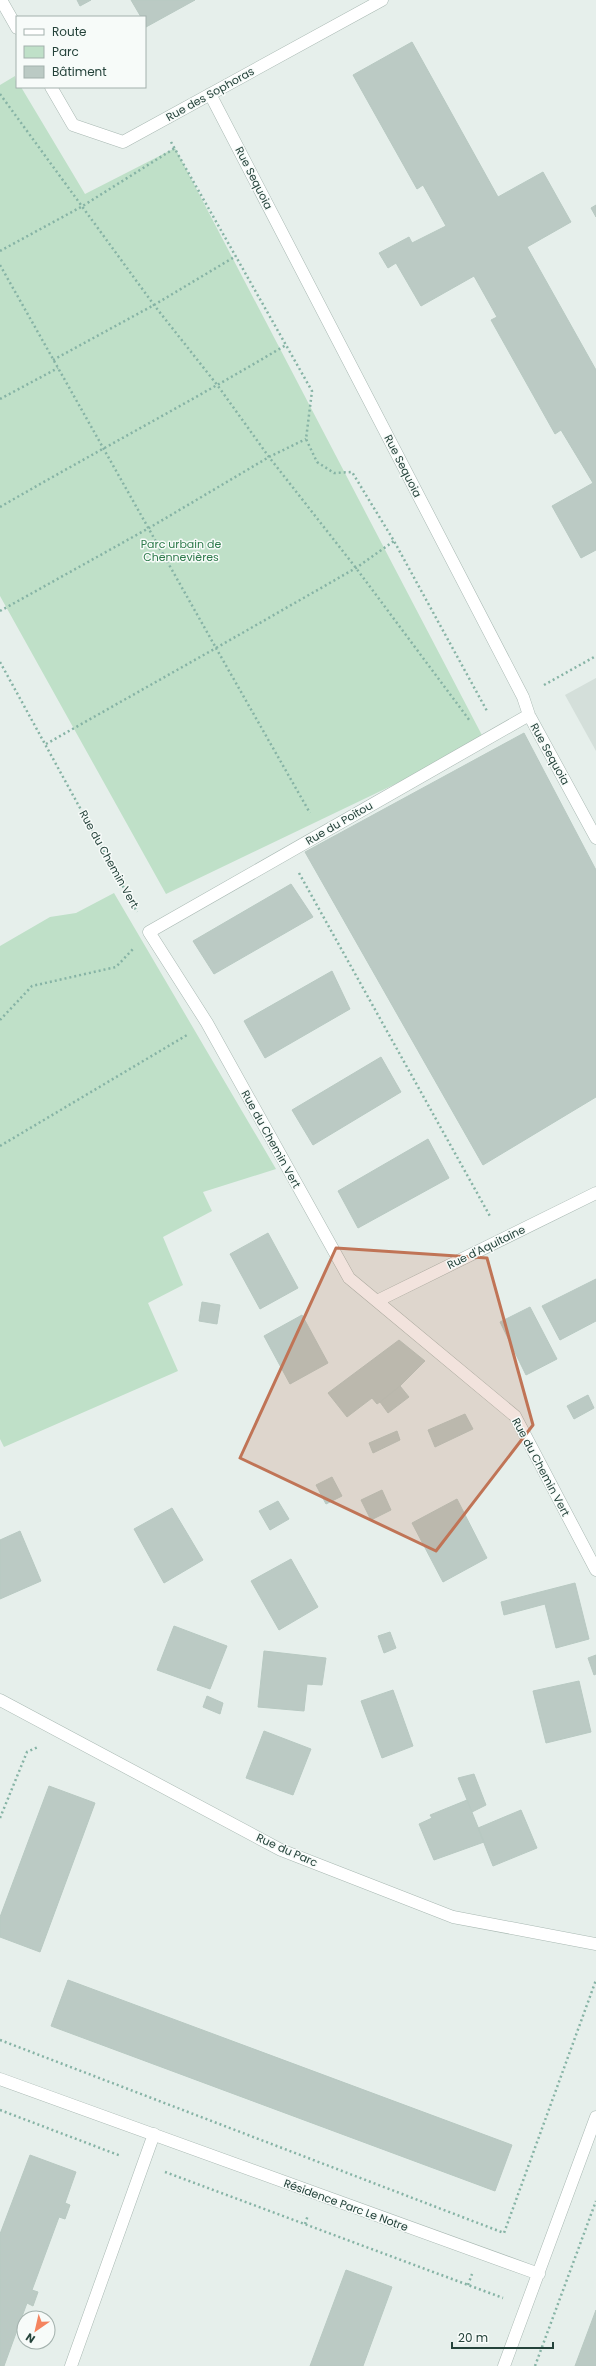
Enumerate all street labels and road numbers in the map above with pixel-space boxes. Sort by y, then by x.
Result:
street label: Rue des Sophoras [163,63,257,125]
street label: Rue Sequoia [231,144,277,212]
street label: Rue Sequoia [380,432,426,500]
street label: Rue Sequoia [526,720,574,788]
street label: Rue du Poitou [302,797,376,849]
street label: Rue du Chemin Vert [75,807,143,911]
street label: Rue du Chemin Vert [237,1087,305,1191]
street label: Rue d'Aquitaine [444,1221,528,1273]
street label: Rue du Chemin Vert [508,1415,574,1519]
street label: Rue du Parc [254,1829,320,1871]
street label: Résidence Parc Le Notre [282,2175,411,2235]

